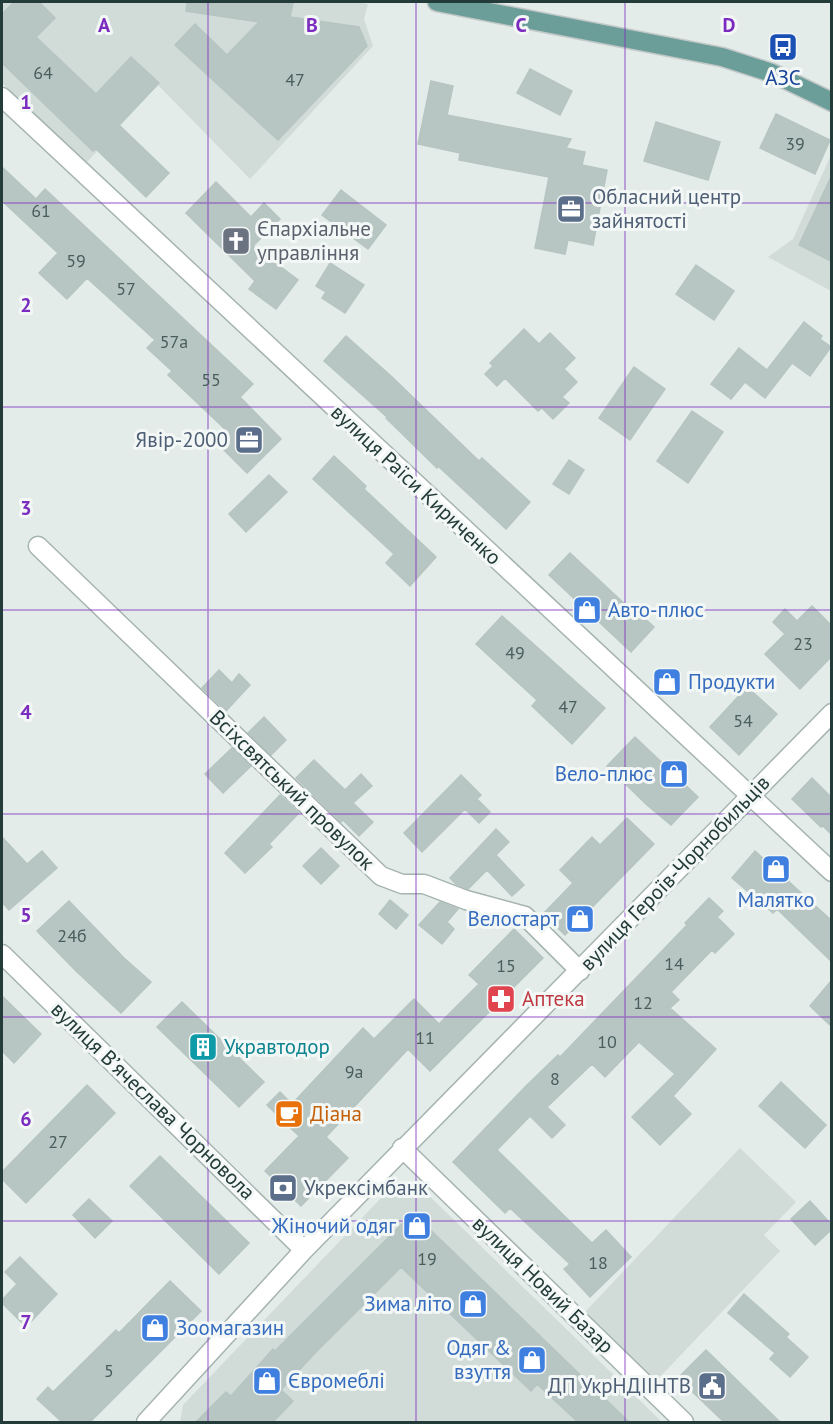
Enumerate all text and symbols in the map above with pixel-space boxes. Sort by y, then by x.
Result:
text: A [98,12,111,38]
text: B [306,12,318,38]
text: C [515,12,527,38]
text: D [723,12,736,38]
bus stop icon: АЗС [767,31,799,63]
house number: 64 [33,61,53,84]
place label: АЗС [765,64,801,91]
house number: 47 [285,68,305,91]
text: 1 [20,89,32,115]
house number: 39 [785,132,805,155]
place label: Обласний центр зайнятості [592,183,741,234]
office icon: Обласний центр зайнятості [555,193,587,225]
house number: 61 [31,199,51,222]
place label: Єпархіальне управління [257,215,371,266]
church icon: Єпархіальне управління [220,225,252,257]
house number: 59 [66,249,86,272]
house number: 57 [116,277,136,300]
text: 2 [20,292,32,318]
house number: 57а [160,330,188,353]
house number: 55 [201,368,221,391]
street label: вулиця Раїси Кириченко [325,399,507,571]
office icon: Явір-2000 [233,424,265,456]
place label: Явір-2000 [135,426,228,453]
text: 3 [20,495,32,521]
shop icon: Авто-плюс [571,594,603,626]
place label: Авто-плюс [608,596,704,623]
house number: 23 [793,632,813,655]
house number: 49 [505,641,525,664]
shop icon: Продукти [651,666,683,698]
place label: Продукти [688,668,775,695]
house number: 47 [558,695,578,718]
text: 4 [20,699,32,725]
street label: Всіхсвятський провулок [204,704,381,875]
house number: 54 [733,709,753,732]
shop icon: Вело-плюс [658,758,690,790]
place label: Вело-плюс [555,760,653,787]
street label: вулиця Героїв-Чорнобильців [574,769,775,976]
shop icon: Малятко [760,853,792,885]
place label: Малятко [738,886,815,913]
text: 5 [20,902,32,928]
shop icon: Велостарт [564,903,596,935]
place label: Велостарт [467,905,560,932]
house number: 24б [57,924,87,947]
house number: 14 [664,952,684,975]
house number: 15 [496,954,516,977]
pharmacy icon: Аптека [485,983,517,1015]
place label: Аптека [522,985,585,1012]
house number: 12 [633,991,653,1014]
street label: вулиця Вʼячеслава Чорновола [46,996,261,1205]
house number: 11 [415,1026,435,1049]
house number: 10 [597,1030,617,1053]
building icon: Укравтодор [187,1031,219,1063]
place label: Укравтодор [224,1033,330,1060]
house number: 9а [345,1060,363,1083]
house number: 8 [550,1067,560,1090]
cafe icon: Діана [273,1098,305,1130]
place label: Діана [310,1100,362,1127]
text: 6 [20,1106,32,1132]
house number: 27 [48,1130,68,1153]
bank icon: Укрексімбанк [267,1172,299,1204]
place label: Укрексімбанк [304,1174,428,1201]
shop icon: Жіночий одяг [401,1210,433,1242]
street label: вулиця Новий Базар [467,1210,620,1359]
place label: Жіночий одяг [271,1212,396,1239]
house number: 19 [417,1247,437,1270]
house number: 18 [588,1251,608,1274]
shop icon: Зима літо [457,1288,489,1320]
place label: Зима літо [364,1290,452,1317]
text: 7 [20,1309,32,1335]
shop icon: Зоомагазин [139,1312,171,1344]
place label: Зоомагазин [176,1314,284,1341]
place label: Одяг & взуття [446,1334,511,1385]
shop icon: Одяг & взуття [516,1344,548,1376]
house number: 5 [104,1359,114,1382]
shop icon: Євромеблі [251,1365,283,1397]
place label: Євромеблі [288,1367,385,1394]
public building icon: ДП УкрНДІІНТВ [696,1370,728,1402]
place label: ДП УкрНДІІНТВ [548,1372,691,1399]

